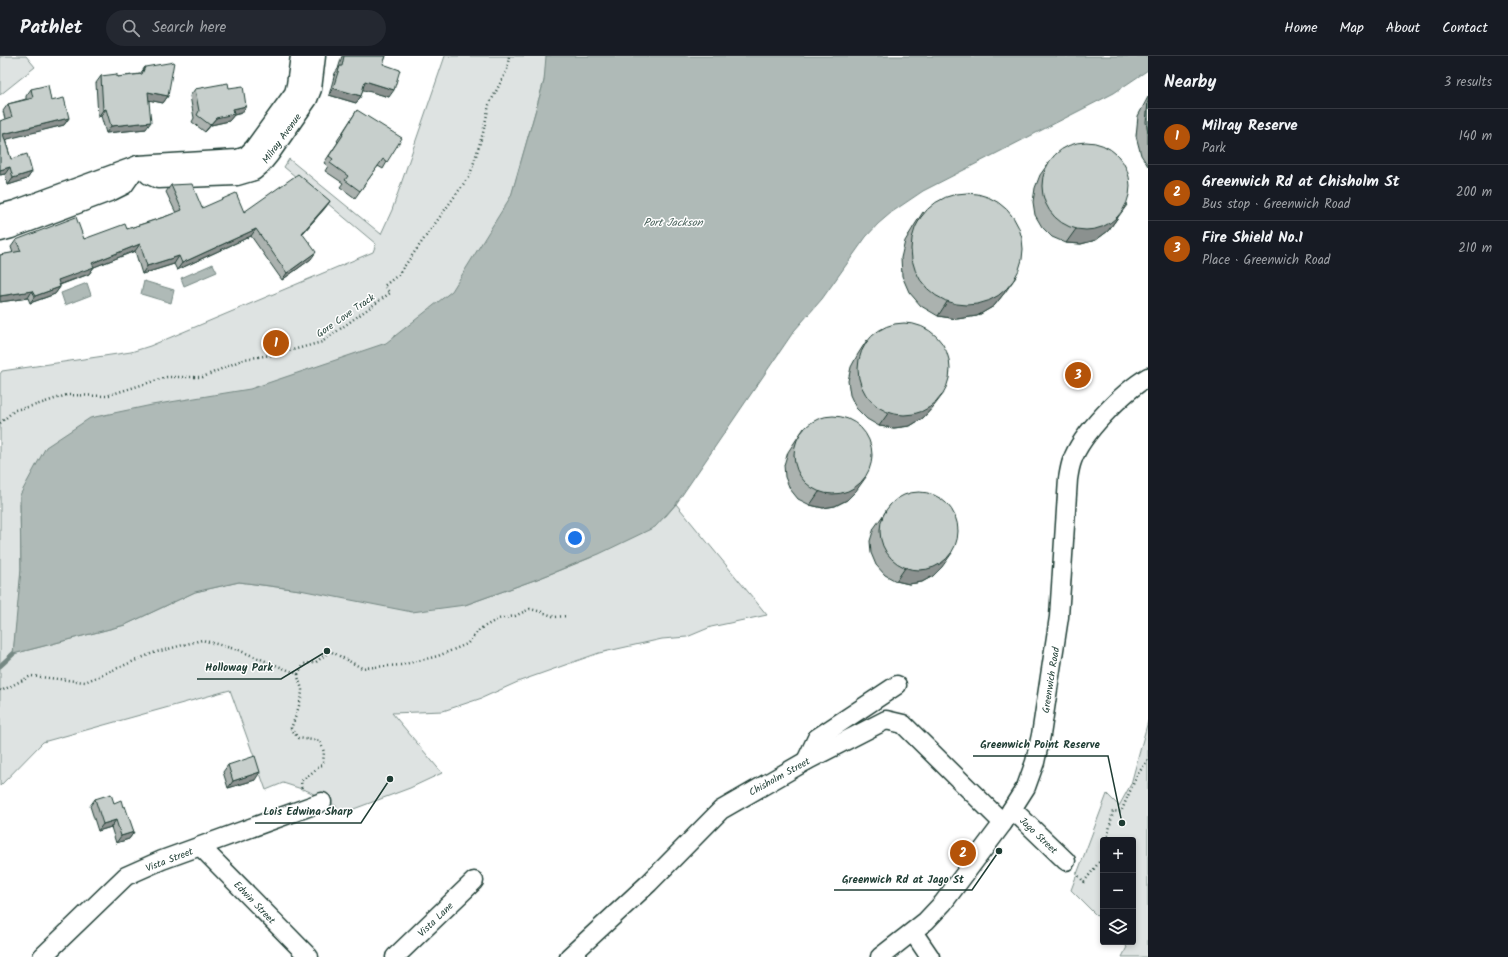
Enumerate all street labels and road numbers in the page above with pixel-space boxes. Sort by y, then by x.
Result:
street label: Milray Avenue [258,110,306,167]
street label: Gore Cove Track [313,290,378,342]
street label: Greenwich Road [1038,645,1064,714]
street label: Chisholm Street [746,753,813,800]
street label: Jago Street [1015,813,1061,858]
street label: Vista Street [143,843,196,876]
street label: Edwin Street [230,877,279,928]
street label: Vista Lane [414,898,458,941]

